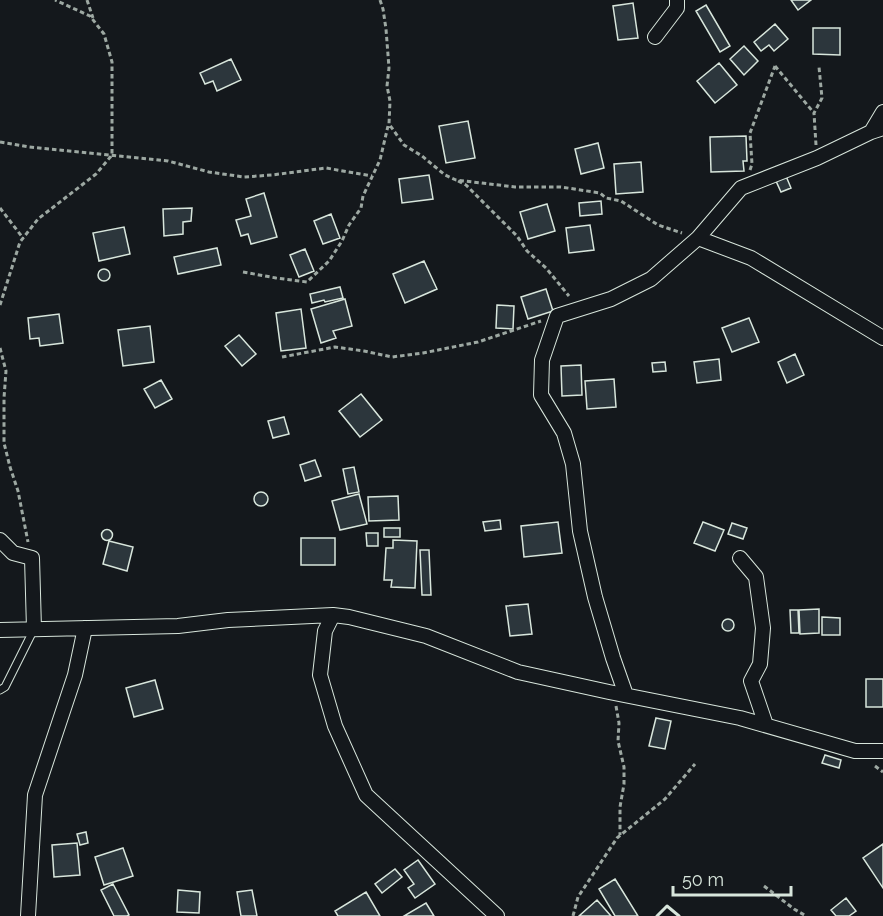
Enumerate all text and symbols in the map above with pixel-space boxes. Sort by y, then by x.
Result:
scale bar [673,859,792,897]
text: 50 m [682,869,724,890]

